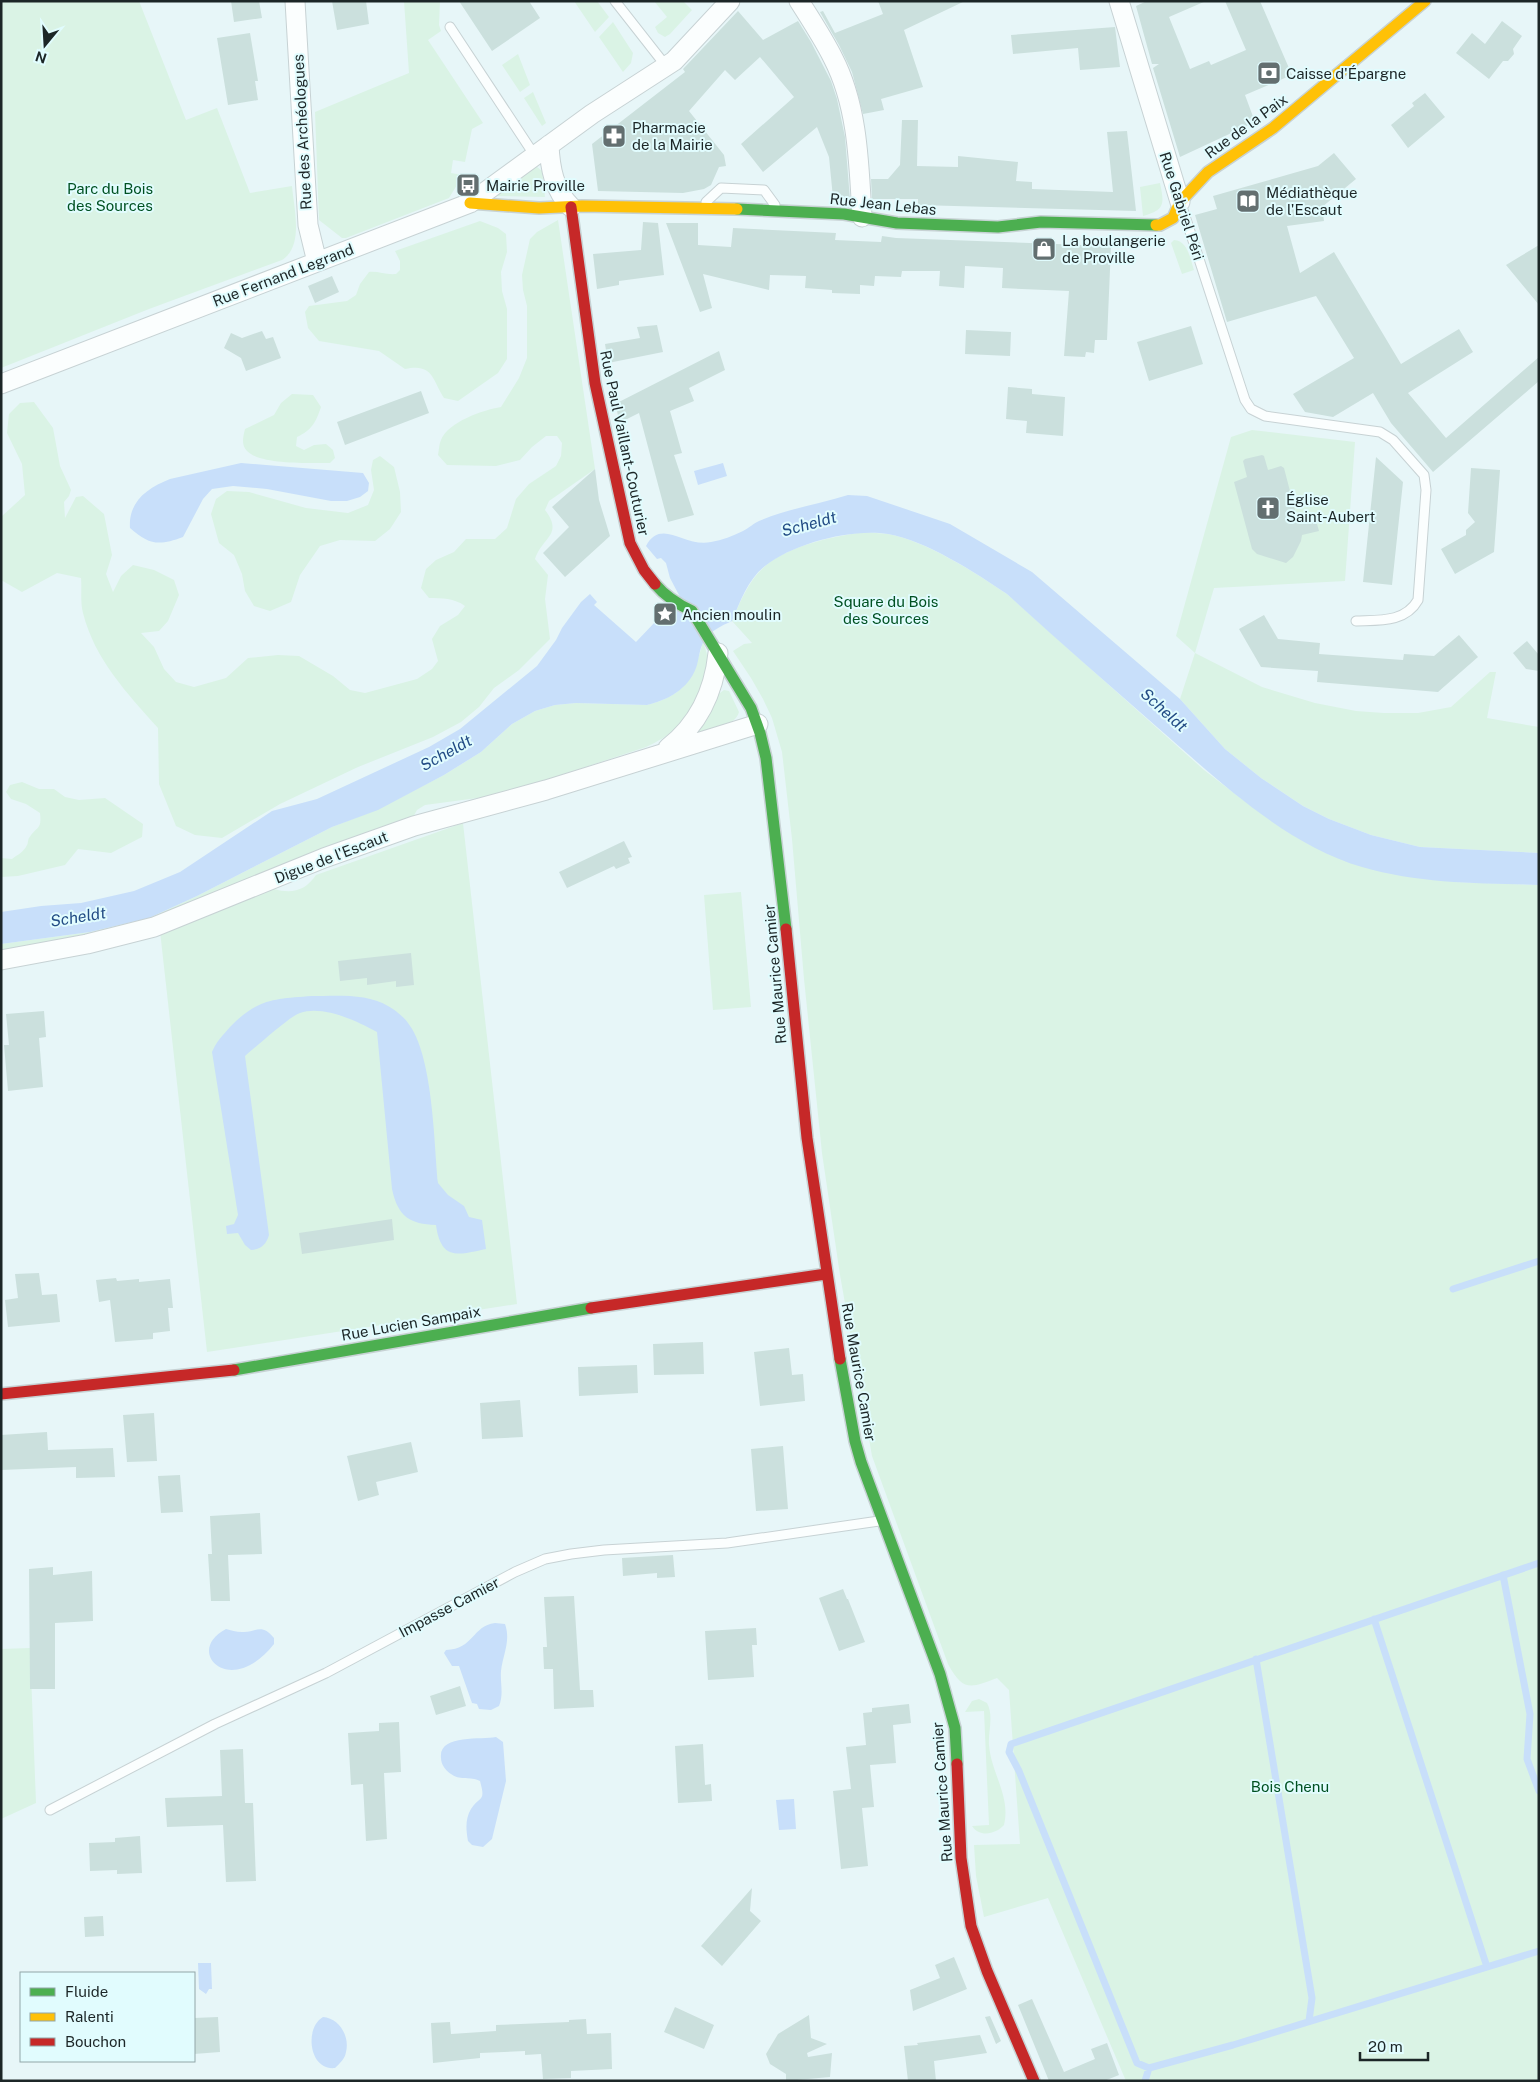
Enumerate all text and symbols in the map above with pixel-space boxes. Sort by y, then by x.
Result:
north arrow [20,20,70,70]
text: N [33,48,49,67]
street label: Rue des Archéologues [289,54,315,210]
bank icon: Caisse d'Épargne [1256,60,1282,86]
place label: Caisse d'Épargne [1286,65,1406,82]
street label: Rue de la Paix [1201,90,1291,162]
place label: Pharmacie de la Mairie [632,119,713,153]
pharmacy icon: Pharmacie de la Mairie [601,123,627,149]
street label: Rue Gabriel Péri [1156,150,1208,262]
bus stop icon: Mairie Proville [455,172,481,198]
place label: Mairie Proville [486,177,585,194]
park label: Parc du Bois des Sources [67,180,153,214]
place label: Médiathèque de l'Escaut [1266,184,1358,218]
library icon: Médiathèque de l'Escaut [1235,188,1261,214]
street label: Rue Jean Lebas [829,190,937,218]
place label: La boulangerie de Proville [1062,232,1166,266]
shop icon: La boulangerie de Proville [1031,236,1057,262]
street label: Rue Fernand Legrand [210,240,356,310]
street label: Rue Paul Vaillant-Couturier [597,349,653,537]
place label: Église Saint-Aubert [1286,491,1376,525]
church icon: Église Saint-Aubert [1255,495,1281,521]
water label: Scheldt [779,508,839,540]
park label: Square du Bois des Sources [834,593,938,627]
place icon: Ancien moulin [652,601,678,627]
place label: Ancien moulin [682,606,781,623]
water label: Scheldt [1137,684,1191,736]
water label: Scheldt [417,731,475,775]
street label: Digue de l'Escaut [272,828,390,886]
water label: Scheldt [49,903,107,931]
street label: Rue Maurice Camier [760,903,790,1045]
street label: Rue Maurice Camier [838,1301,880,1443]
street label: Rue Lucien Sampaix [340,1302,482,1344]
street label: Impasse Camier [396,1573,502,1641]
street label: Rue Maurice Camier [929,1721,955,1863]
park label: Bois Chenu [1251,1778,1329,1795]
legend [20,1972,195,2062]
text: Fluide [65,1983,108,2000]
text: Ralenti [65,2008,114,2025]
scale bar [1360,2030,1428,2062]
text: Bouchon [65,2033,126,2050]
text: 20 m [1368,2038,1403,2055]

